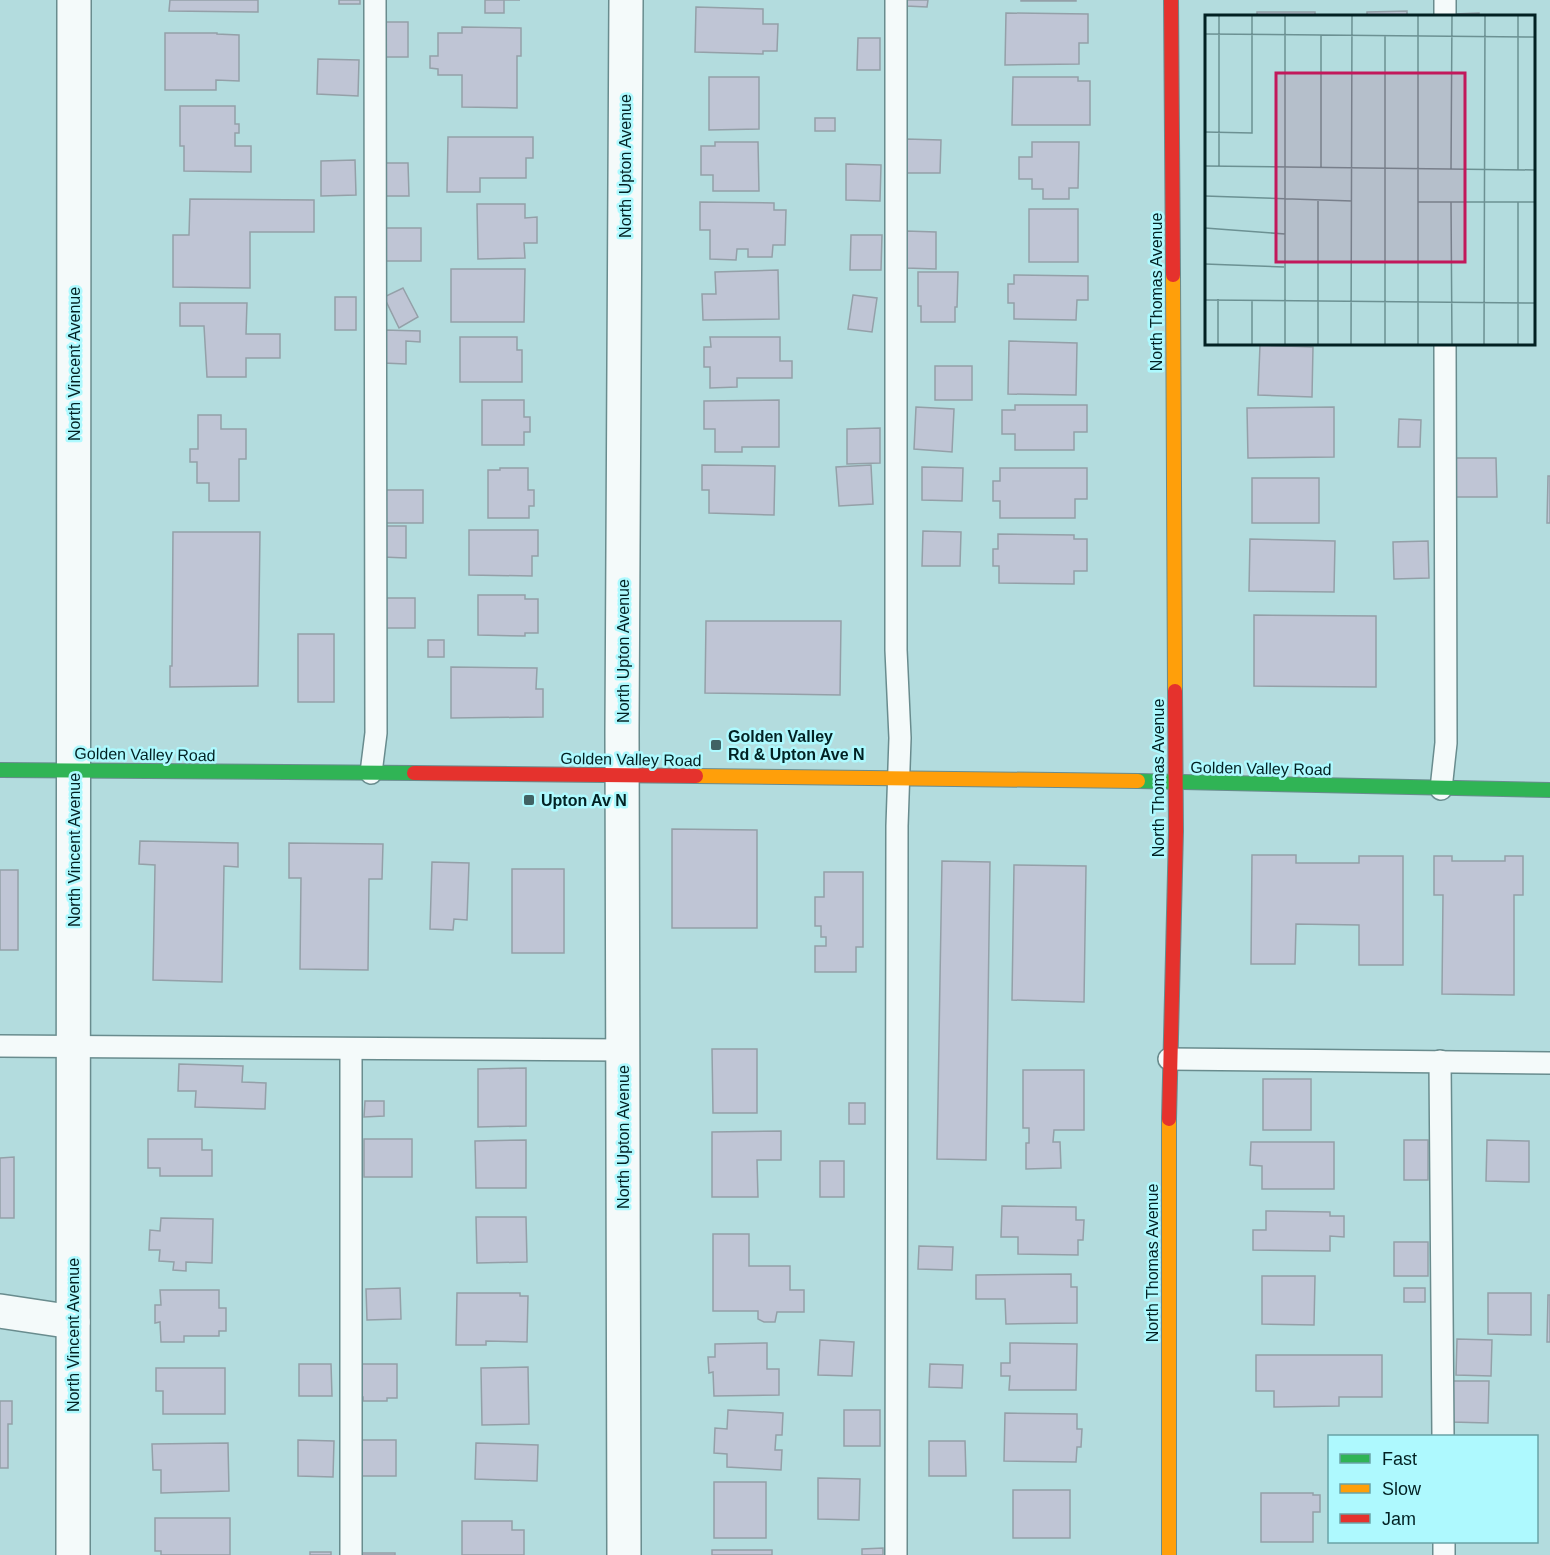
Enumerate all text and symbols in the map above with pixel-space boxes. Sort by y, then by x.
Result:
inset map [1205,15,1535,345]
street label: North Upton Avenue [617,94,634,238]
street label: North Thomas Avenue [1148,213,1165,371]
street label: North Vincent Avenue [66,287,83,441]
street label: North Upton Avenue [615,579,632,723]
street label: North Thomas Avenue [1150,699,1167,857]
place label: Golden Valley Rd & Upton Ave N [728,728,865,763]
marker: Golden Valley Rd & Upton Ave N [709,738,723,752]
street label: Golden Valley Road [74,745,216,764]
street label: Golden Valley Road [560,750,702,769]
street label: Golden Valley Road [1190,759,1332,778]
street label: North Vincent Avenue [66,773,83,927]
place label: Upton Av N [541,792,627,809]
marker: Upton Av N [522,793,536,807]
street label: North Upton Avenue [615,1065,632,1209]
street label: North Thomas Avenue [1144,1184,1161,1342]
street label: North Vincent Avenue [65,1258,82,1412]
legend [1328,1435,1538,1543]
text: Fast [1382,1449,1417,1469]
text: Slow [1382,1479,1422,1499]
text: Jam [1382,1509,1416,1529]

